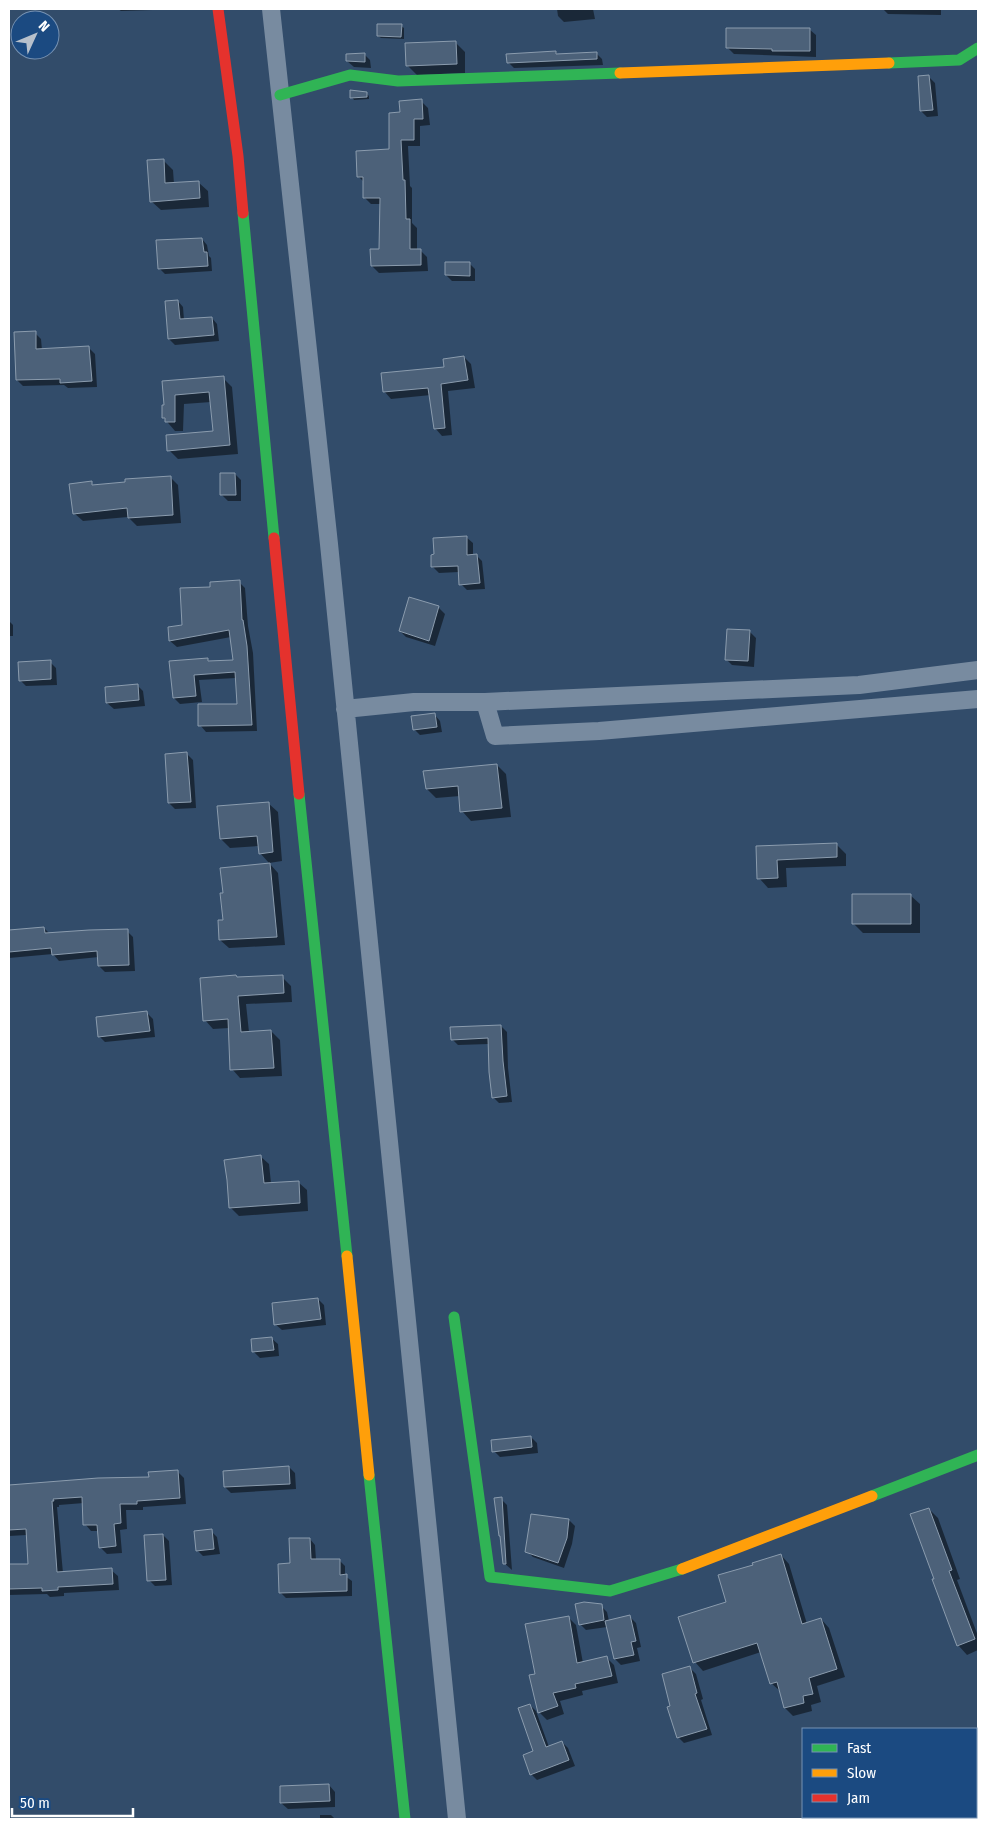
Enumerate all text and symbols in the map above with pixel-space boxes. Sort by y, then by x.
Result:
north arrow [10,10,60,60]
text: N [35,17,53,35]
legend [802,1728,977,1818]
text: Fast [847,1739,871,1757]
text: Slow [847,1764,876,1782]
scale bar [12,1786,134,1818]
text: Jam [847,1789,870,1807]
text: 50 m [20,1794,50,1812]

